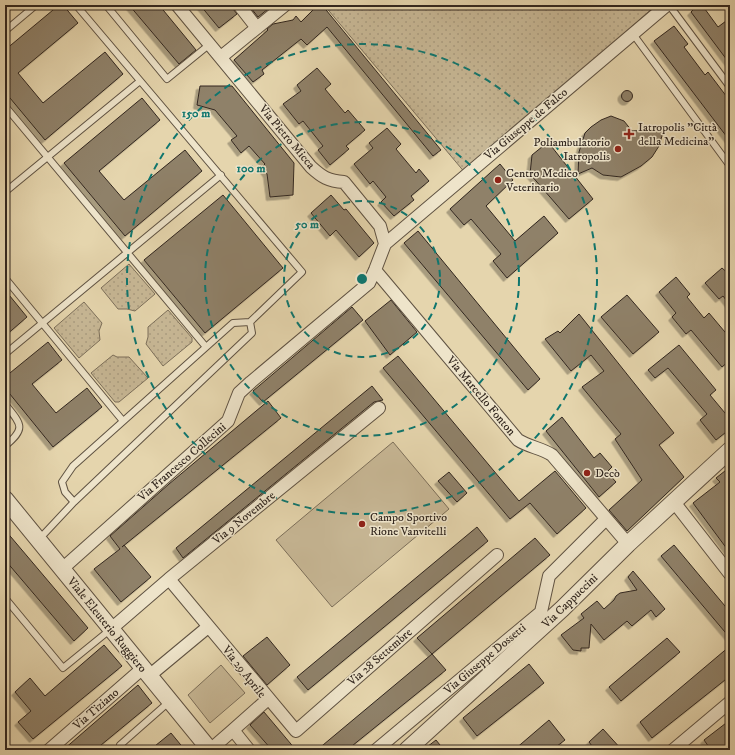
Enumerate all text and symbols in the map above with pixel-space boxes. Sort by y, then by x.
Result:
street label: Via Giuseppe de Falco [480,85,571,164]
street label: Via Pietro Micca [255,101,319,173]
text: 150 m [182,106,210,121]
place label: Iatropolis "Città della Medicina" [638,120,718,149]
marker: Iatropolis "Città della Medicina" [623,128,635,140]
place label: Poliambulatorio Iatropolis [534,135,610,164]
marker: Poliambulatorio Iatropolis [613,144,623,154]
text: 100 m [237,161,265,176]
place label: Centro Medico Veterinario [505,166,578,195]
marker: Centro Medico Veterinario [493,175,503,185]
text: 50 m [294,217,319,232]
centre of rings [355,272,369,286]
street label: Via Marcello Fonton [443,352,519,439]
street label: Via Francesco Collecini [134,420,229,505]
place label: Decò [595,466,620,481]
marker: Decò [582,468,592,478]
street label: Via 9 Novembre [209,488,278,549]
place label: Campo Sportivo Rione Vanvitelli [370,510,447,539]
marker: Campo Sportivo Rione Vanvitelli [357,519,367,529]
street label: Via Cappuccini [538,571,601,632]
street label: Viale Eleuterio Ruggiero [63,574,150,676]
street label: Via Giuseppe Dossetti [440,620,529,698]
street label: Via 28 Settembre [344,625,415,690]
street label: Via 29 Aprile [218,642,269,701]
street label: Via Tiziano [69,685,122,734]

